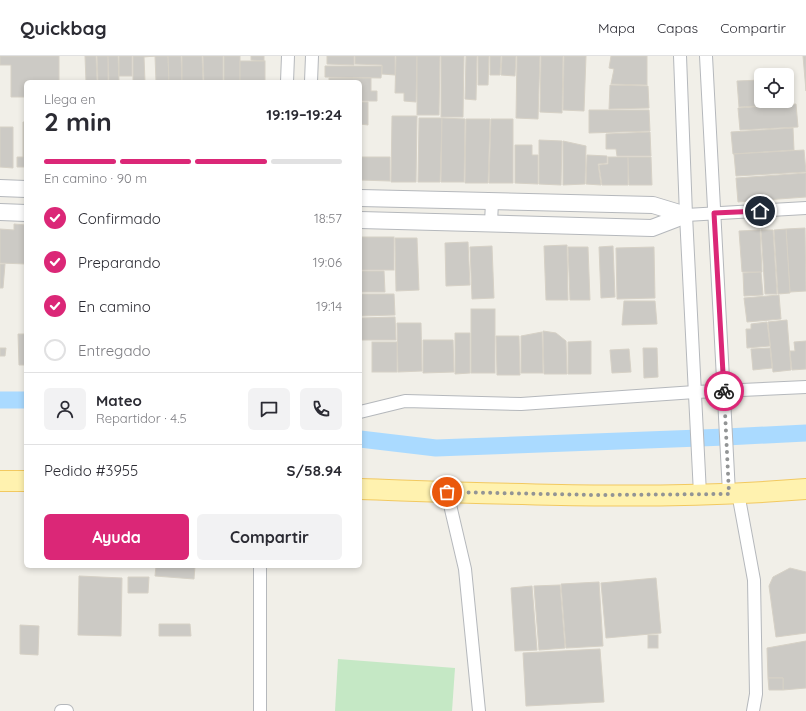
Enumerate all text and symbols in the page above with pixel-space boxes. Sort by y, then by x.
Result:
text: Quickbag [20,16,107,40]
text: Mapa [598,19,635,37]
text: Capas [657,19,698,37]
text: Compartir [720,19,786,37]
map controls [754,68,794,108]
button: locate [754,68,794,108]
text: Llega en [44,91,95,107]
text: 2 min [44,105,112,138]
text: 19:19–19:24 [266,105,342,124]
text: En camino · 90 m [44,170,147,186]
pin [743,194,777,228]
icon: home [749,200,771,222]
icon: check [44,207,66,229]
text: Confirmado [78,209,161,228]
text: 18:57 [314,210,342,226]
icon: check [44,251,66,273]
text: Preparando [78,253,161,272]
text: 19:06 [313,254,342,270]
icon: check [44,295,66,317]
text: En camino [78,297,151,316]
text: 19:14 [316,298,342,314]
text: Entregado [78,341,151,360]
courier [704,371,744,411]
icon: bike [713,380,735,402]
button: person [44,388,86,430]
button: chat [248,388,290,430]
button: phone [300,388,342,430]
text: Mateo [96,391,142,410]
text: Repartidor · 4.5 [96,410,187,426]
text: Pedido #3955 [44,461,138,480]
text: S/58.94 [287,461,342,480]
pin [430,475,464,509]
icon: bag [436,481,458,503]
button: Ayuda [44,514,189,560]
button: Compartir [197,514,342,560]

